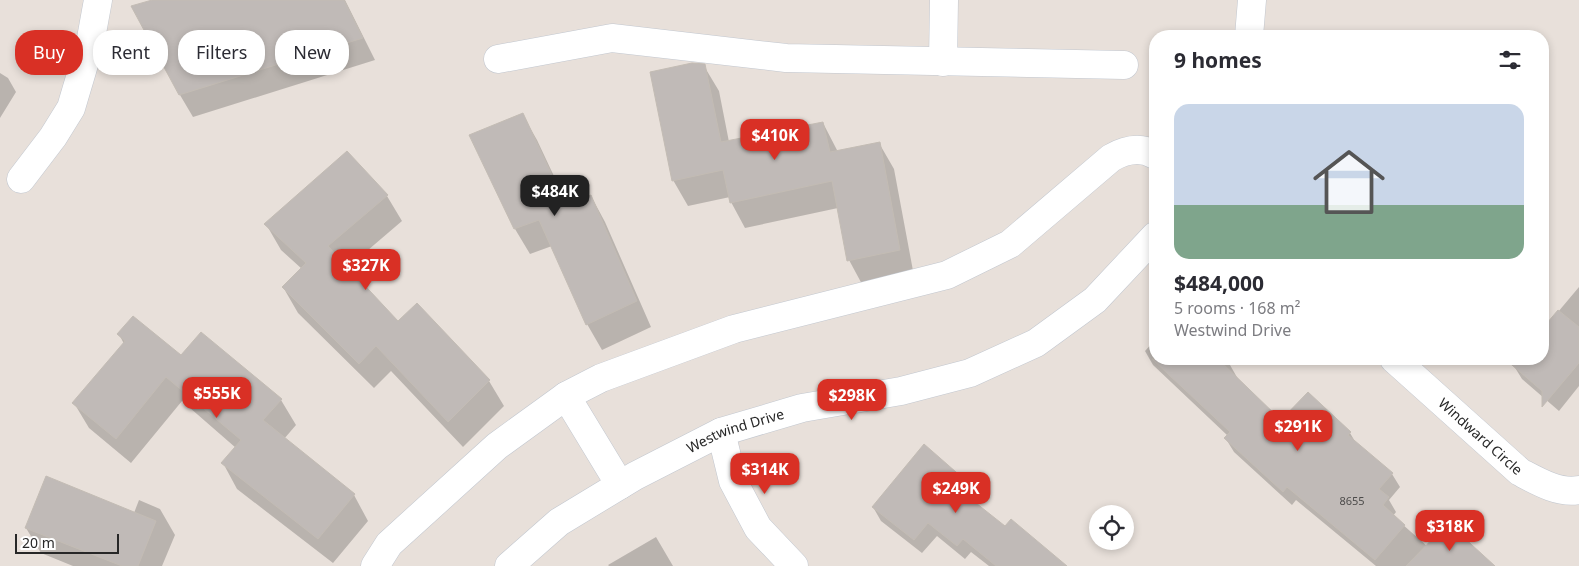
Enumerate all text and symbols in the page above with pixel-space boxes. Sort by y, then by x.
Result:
chip: Buy [15,30,83,75]
chip: Rent [93,30,168,75]
chip: Filters [178,30,265,75]
chip: New [275,30,349,75]
text: 9 homes [1174,46,1262,74]
icon: filters [1496,46,1524,74]
pin: $410K [740,119,810,161]
text: $410K [751,124,799,146]
icon: home [1304,137,1394,227]
pin: $484K [520,174,590,217]
text: $484K [531,180,579,202]
pin: $327K [331,248,401,291]
text: $327K [342,254,390,276]
text: $484,000 [1174,269,1264,297]
text: 5 rooms · 168 m² [1174,297,1300,319]
text: Westwind Drive [1174,319,1291,341]
pin: $555K [182,376,252,419]
pin: $298K [817,378,887,421]
text: $555K [193,382,241,404]
text: $298K [828,384,876,406]
street label: Windward Circle [1435,393,1527,479]
street label: Westwind Drive [683,404,786,457]
pin: $291K [1263,410,1333,452]
text: $291K [1274,415,1322,437]
pin: $314K [730,452,800,495]
text: $314K [741,458,789,480]
pin: $249K [921,472,991,514]
text: $249K [932,477,980,499]
house number: 8655 [1339,493,1365,508]
map controls [1089,505,1134,550]
button: locate [1089,505,1134,550]
pin: $318K [1415,510,1485,552]
text: $318K [1426,515,1474,537]
scale bar [15,531,119,554]
text: 20 m [22,533,55,552]

